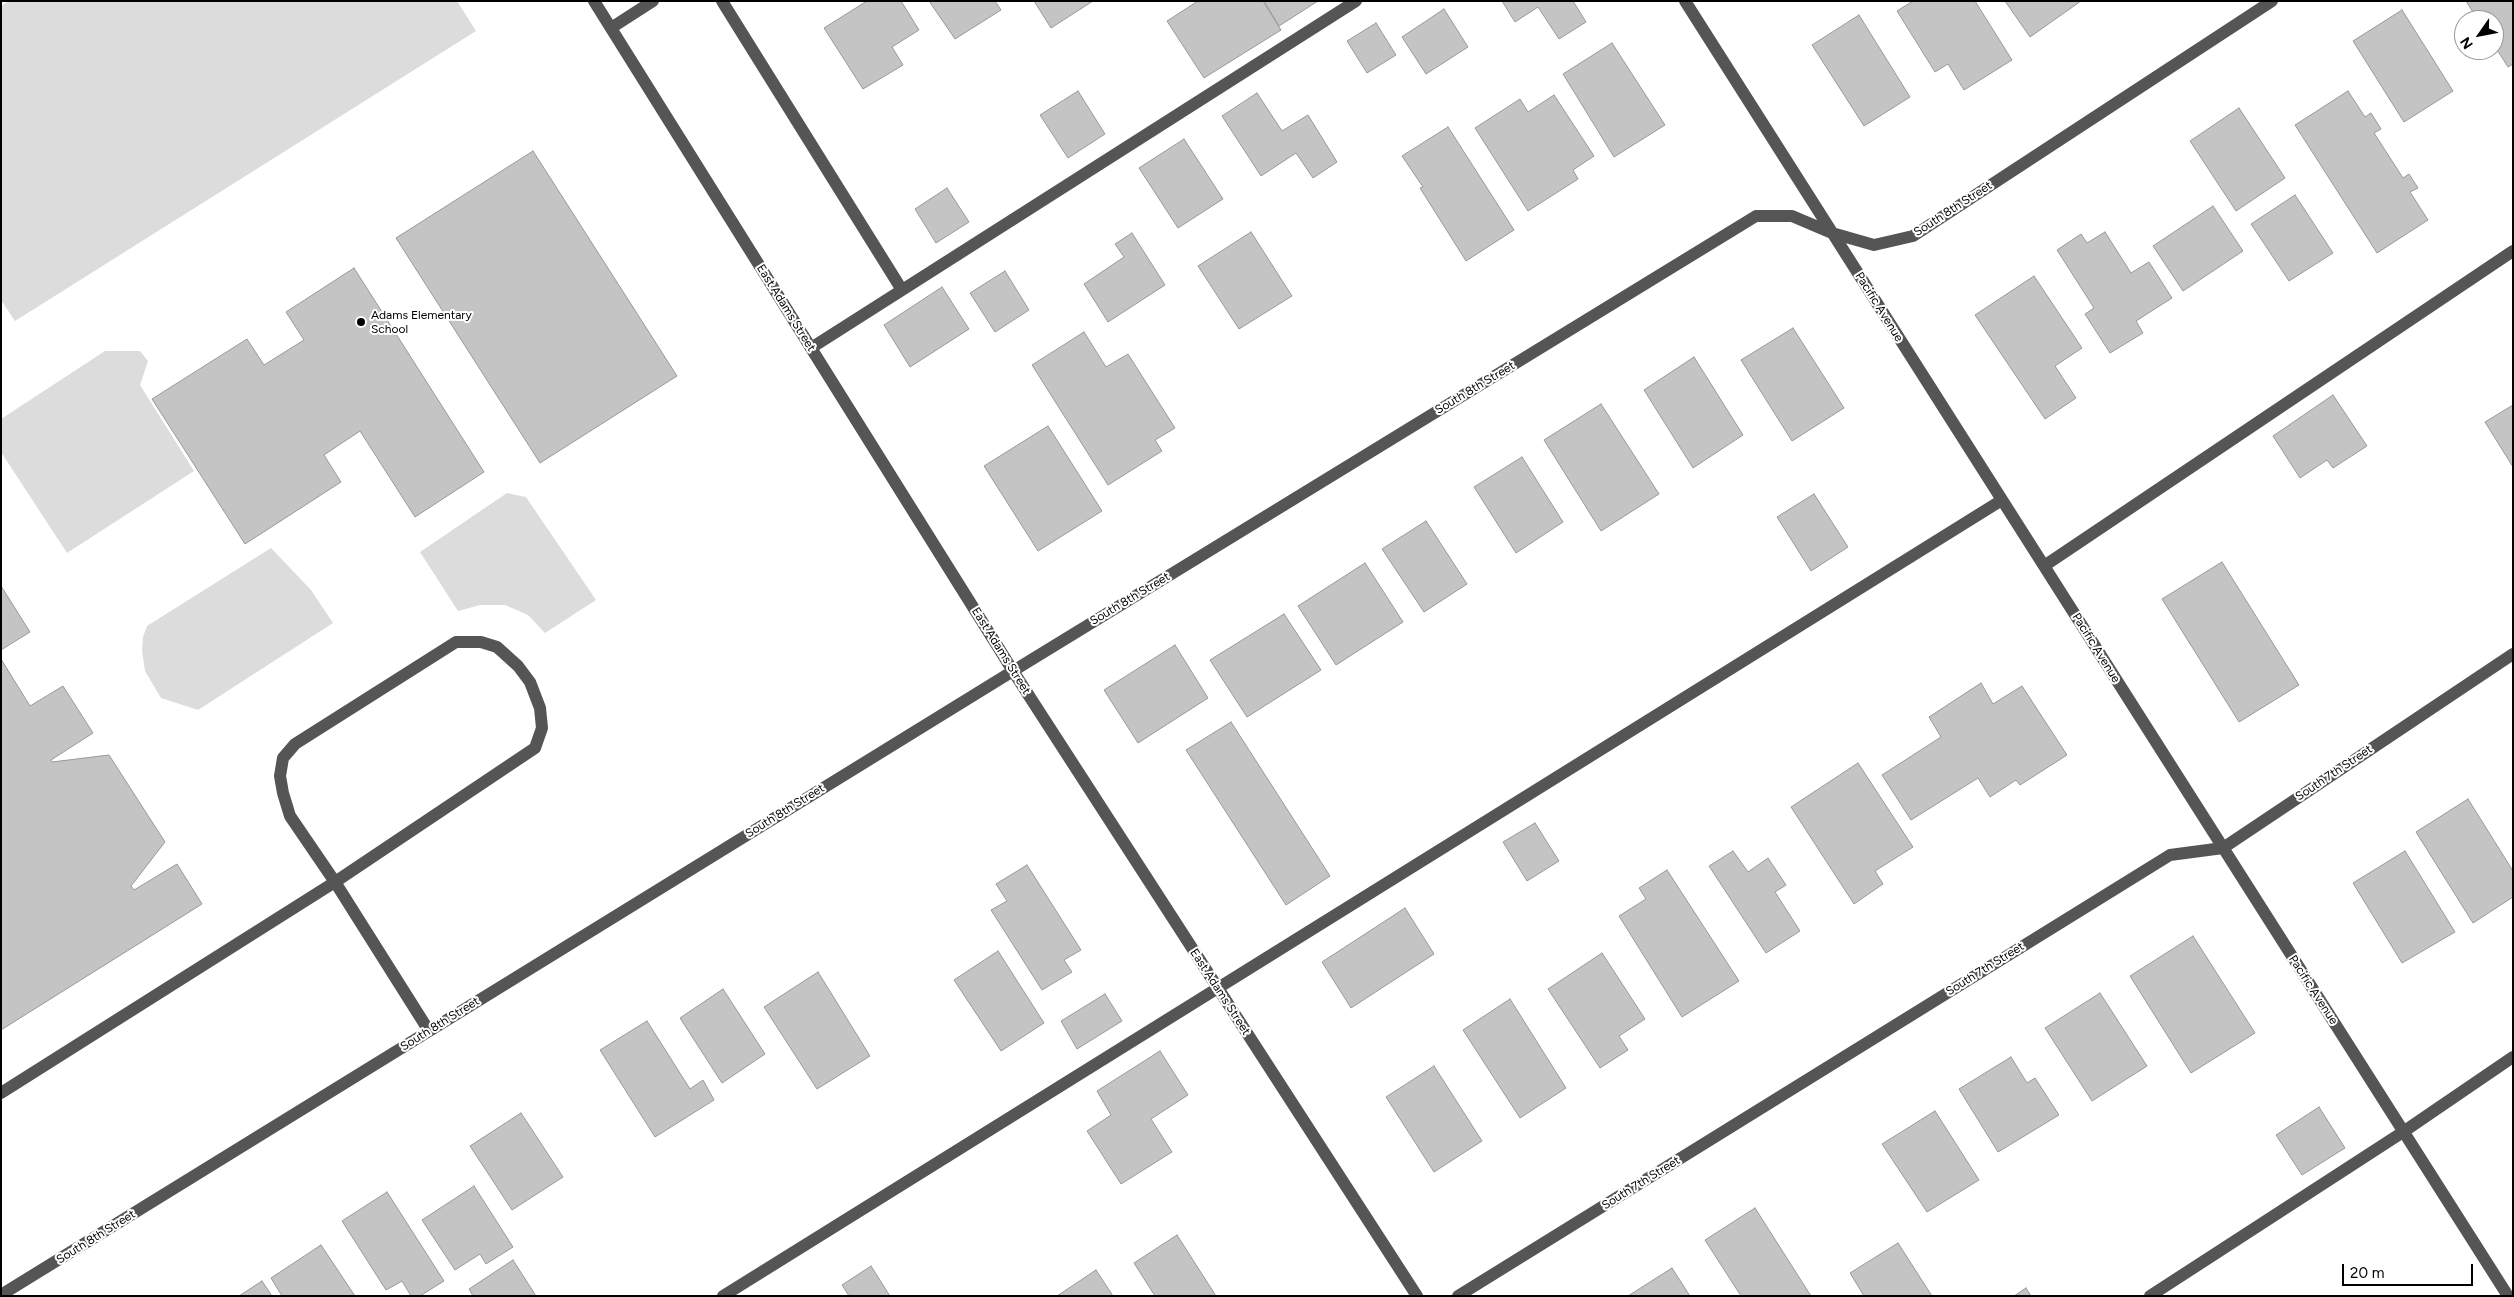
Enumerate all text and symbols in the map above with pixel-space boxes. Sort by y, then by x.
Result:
north arrow [2454,10,2504,60]
text: N [2457,34,2477,52]
street label: South 8th Street [1911,178,1995,240]
street label: East Adams Street [753,262,819,354]
street label: Pacific Avenue [1852,269,1906,345]
place label: Adams Elementary School [371,308,472,336]
marker: Adams Elementary School [355,316,367,328]
street label: South 8th Street [1433,359,1517,417]
street label: South 8th Street [1088,570,1172,628]
street label: East Adams Street [968,605,1034,697]
street label: Pacific Avenue [2069,610,2123,686]
street label: South 7th Street [2293,742,2375,804]
street label: South 8th Street [743,781,827,841]
street label: South 7th Street [1943,939,2027,999]
street label: East Adams Street [1187,946,1253,1038]
street label: Pacific Avenue [2285,953,2341,1027]
street label: South 8th Street [398,994,482,1054]
street label: South 7th Street [1599,1153,1683,1213]
street label: South 8th Street [54,1207,138,1267]
scale bar [2344,1254,2475,1286]
text: 20 m [2350,1264,2384,1282]

